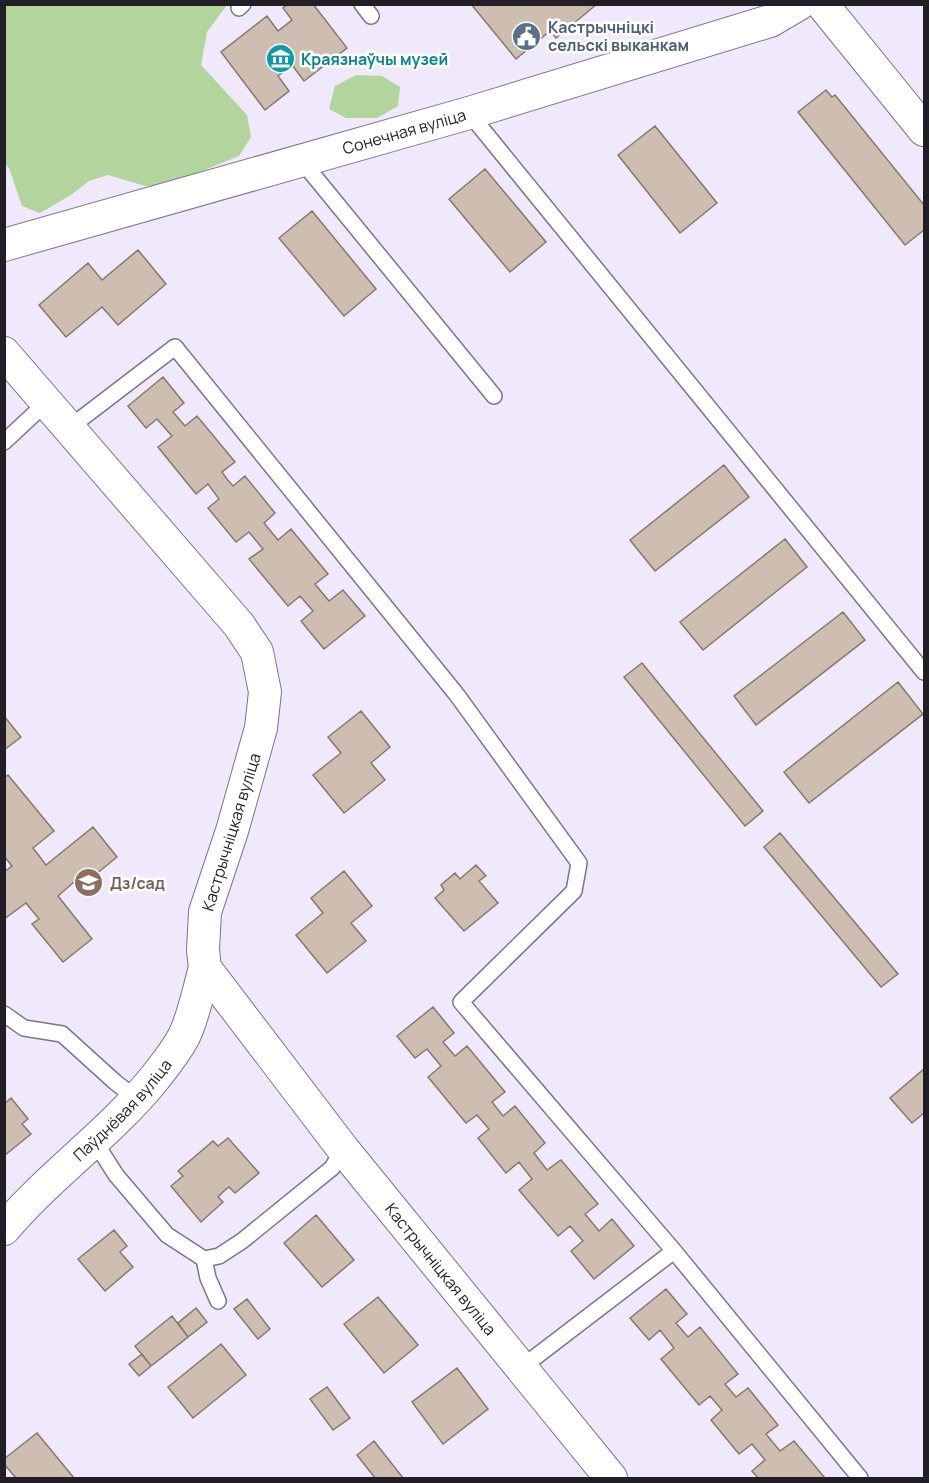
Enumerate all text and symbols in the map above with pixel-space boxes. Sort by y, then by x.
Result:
place label: Кастрычніцкі сельскі выканкам [548,16,689,56]
public building icon: Кастрычніцкі сельскі выканкам [511,20,543,52]
museum icon: Краязнаўчы музей [264,43,296,75]
place label: Краязнаўчы музей [301,48,448,70]
street label: Сонечная вуліца [340,103,468,159]
street label: Кастрычніцкая вуліца [196,750,266,914]
school or university icon: Дз/сад [73,867,105,899]
place label: Дз/сад [110,872,165,894]
street label: Паўднёвая вуліца [68,1054,177,1166]
street label: Кастрычніцкая вуліца [380,1198,501,1340]

